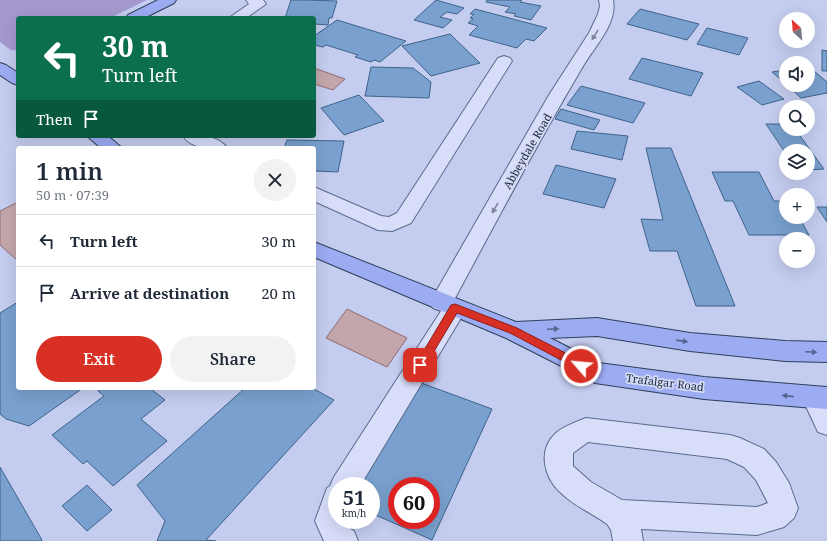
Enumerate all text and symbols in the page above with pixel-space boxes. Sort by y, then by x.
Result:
north arrow [779,12,815,48]
map controls [779,12,815,268]
text: 30 m [102,27,169,65]
one-way arrow [591,30,599,40]
icon: left [36,32,88,84]
button: sound [779,56,815,92]
text: Turn left [102,63,177,87]
button: search [779,100,815,136]
icon: arrive [80,108,102,130]
text: Then [36,109,72,129]
street label: Abbeydale Road [499,110,555,192]
button: layers [779,144,815,180]
text: 1 min [36,154,103,187]
button: close [254,159,296,201]
text: 50 m · 07:39 [36,186,109,204]
button: + [779,188,815,224]
one-way arrow [491,202,498,214]
icon: left [36,230,58,252]
text: Turn left [70,231,138,251]
text: 30 m [261,231,296,251]
button: − [779,232,815,268]
icon: arrive [36,282,58,304]
text: Arrive at destination [70,283,229,303]
text: 20 m [261,283,296,303]
one-way arrow [547,326,560,332]
button: Exit [36,336,162,382]
button: Share [170,336,296,382]
one-way arrow [676,338,688,344]
position arrow [560,345,602,387]
pin [403,348,437,382]
one-way arrow [805,349,818,355]
icon: arrive [409,354,431,376]
street label: Trafalgar Road [625,370,705,394]
one-way arrow [782,392,794,399]
speed limit sign: 60 [388,477,440,529]
text: 51 [343,484,365,511]
text: km/h [342,506,366,520]

